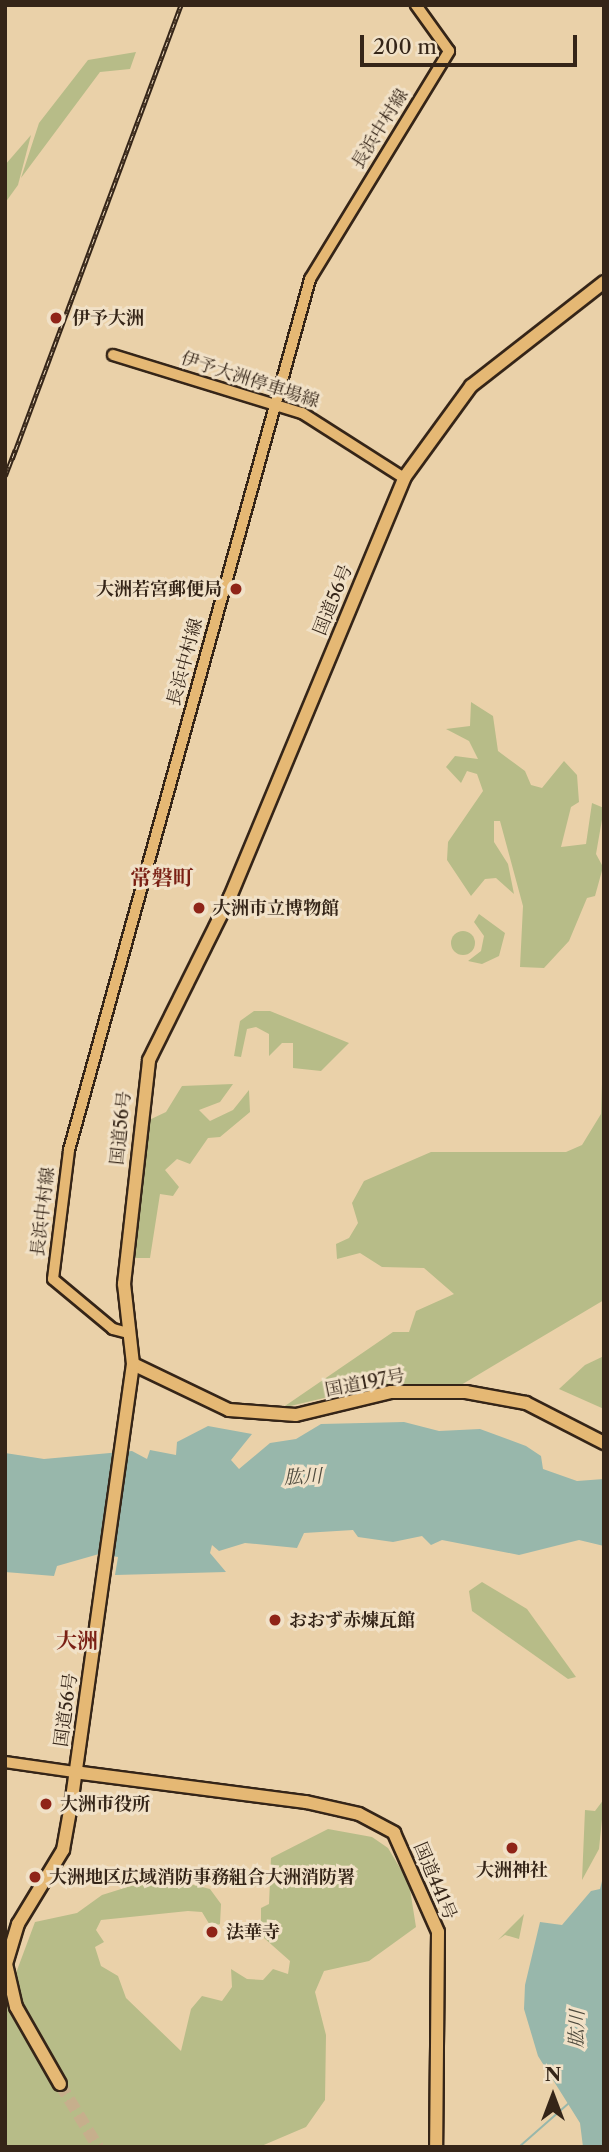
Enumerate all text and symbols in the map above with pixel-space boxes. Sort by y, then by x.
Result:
scale bar [364,21,581,65]
text: 200 m [373,34,437,59]
street label: 長浜中村線 [347,85,413,173]
place label: 伊予大洲 [72,307,144,329]
marker: 伊予大洲 [46,308,66,328]
street label: 伊予大洲停車場線 [178,347,322,413]
street label: 国道56号 [309,562,357,638]
place label: 大洲若宮郵便局 [96,578,222,600]
marker: 大洲若宮郵便局 [228,581,244,597]
street label: 長浜中村線 [163,616,207,708]
district label: 常磐町 [131,865,193,891]
place label: 大洲市立博物館 [213,897,339,919]
marker: 大洲市立博物館 [191,900,207,916]
street label: 国道56号 [106,1090,136,1166]
street label: 長浜中村線 [27,1166,59,1258]
street label: 国道197号 [323,1365,407,1401]
water label: 肱川 [283,1465,323,1489]
place label: おおず赤煉瓦館 [289,1609,415,1631]
marker: おおず赤煉瓦館 [267,1612,283,1628]
district label: 大洲 [56,1628,98,1654]
street label: 国道56号 [50,1672,82,1748]
place label: 大洲市役所 [60,1793,150,1815]
marker: 大洲市役所 [38,1796,54,1812]
street label: 国道441号 [409,1839,461,1923]
marker: 大洲神社 [504,1840,520,1856]
place label: 大洲神社 [476,1859,548,1881]
place label: 大洲地区広域消防事務組合大洲消防署 [49,1866,355,1888]
marker: 大洲地区広域消防事務組合大洲消防署 [27,1869,43,1885]
place label: 法華寺 [226,1921,280,1943]
marker: 法華寺 [204,1924,220,1940]
water label: 肱川 [565,2010,589,2048]
north arrow [518,2061,588,2131]
text: N [545,2063,561,2086]

